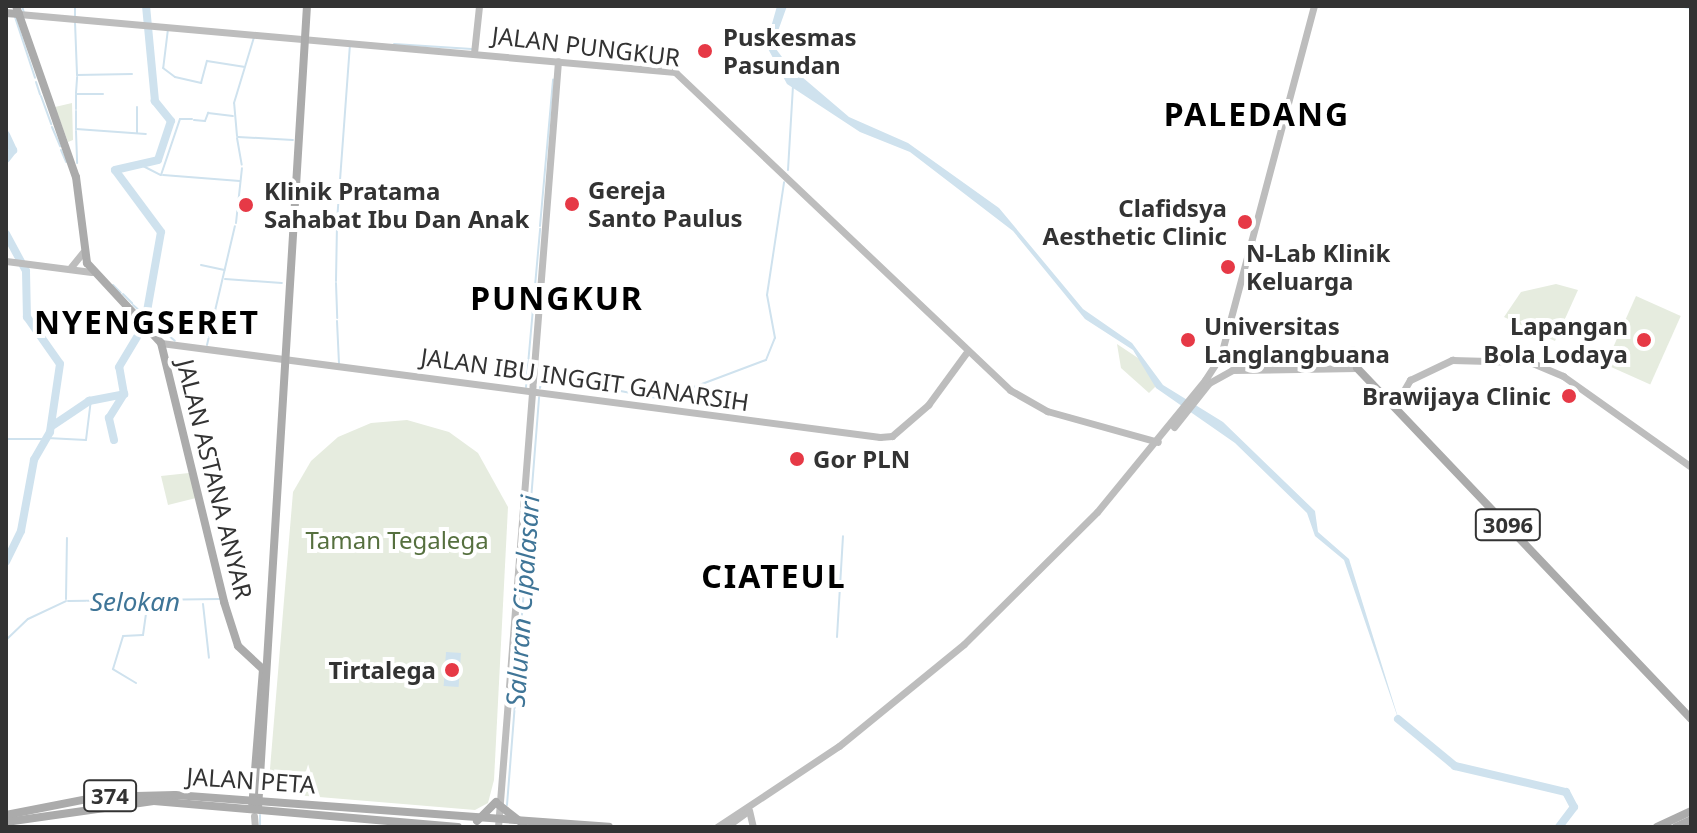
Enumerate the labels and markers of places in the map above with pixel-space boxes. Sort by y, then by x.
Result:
place label: Puskesmas Pasundan [723,23,857,79]
marker: Puskesmas Pasundan [694,40,716,62]
place label: Gereja Santo Paulus [588,176,743,232]
place label: Klinik Pratama Sahabat Ibu Dan Anak [264,177,529,233]
marker: Klinik Pratama Sahabat Ibu Dan Anak [235,194,257,216]
place label: Clafidsya Aesthetic Clinic [1043,194,1227,250]
marker: Gereja Santo Paulus [563,195,581,213]
marker: Clafidsya Aesthetic Clinic [1234,211,1256,233]
place label: N-Lab Klinik Keluarga [1246,239,1390,295]
marker: N-Lab Klinik Keluarga [1217,256,1239,278]
place label: Universitas Langlangbuana [1204,312,1390,368]
place label: Lapangan Bola Lodaya [1483,312,1628,368]
marker: Universitas Langlangbuana [1179,331,1197,349]
marker: Lapangan Bola Lodaya [1635,331,1653,349]
place label: Brawijaya Clinic [1362,382,1551,410]
marker: Brawijaya Clinic [1558,385,1580,407]
place label: Gor PLN [813,445,910,473]
marker: Gor PLN [788,450,806,468]
place label: Tirtalega [328,656,436,684]
marker: Tirtalega [443,661,461,679]

